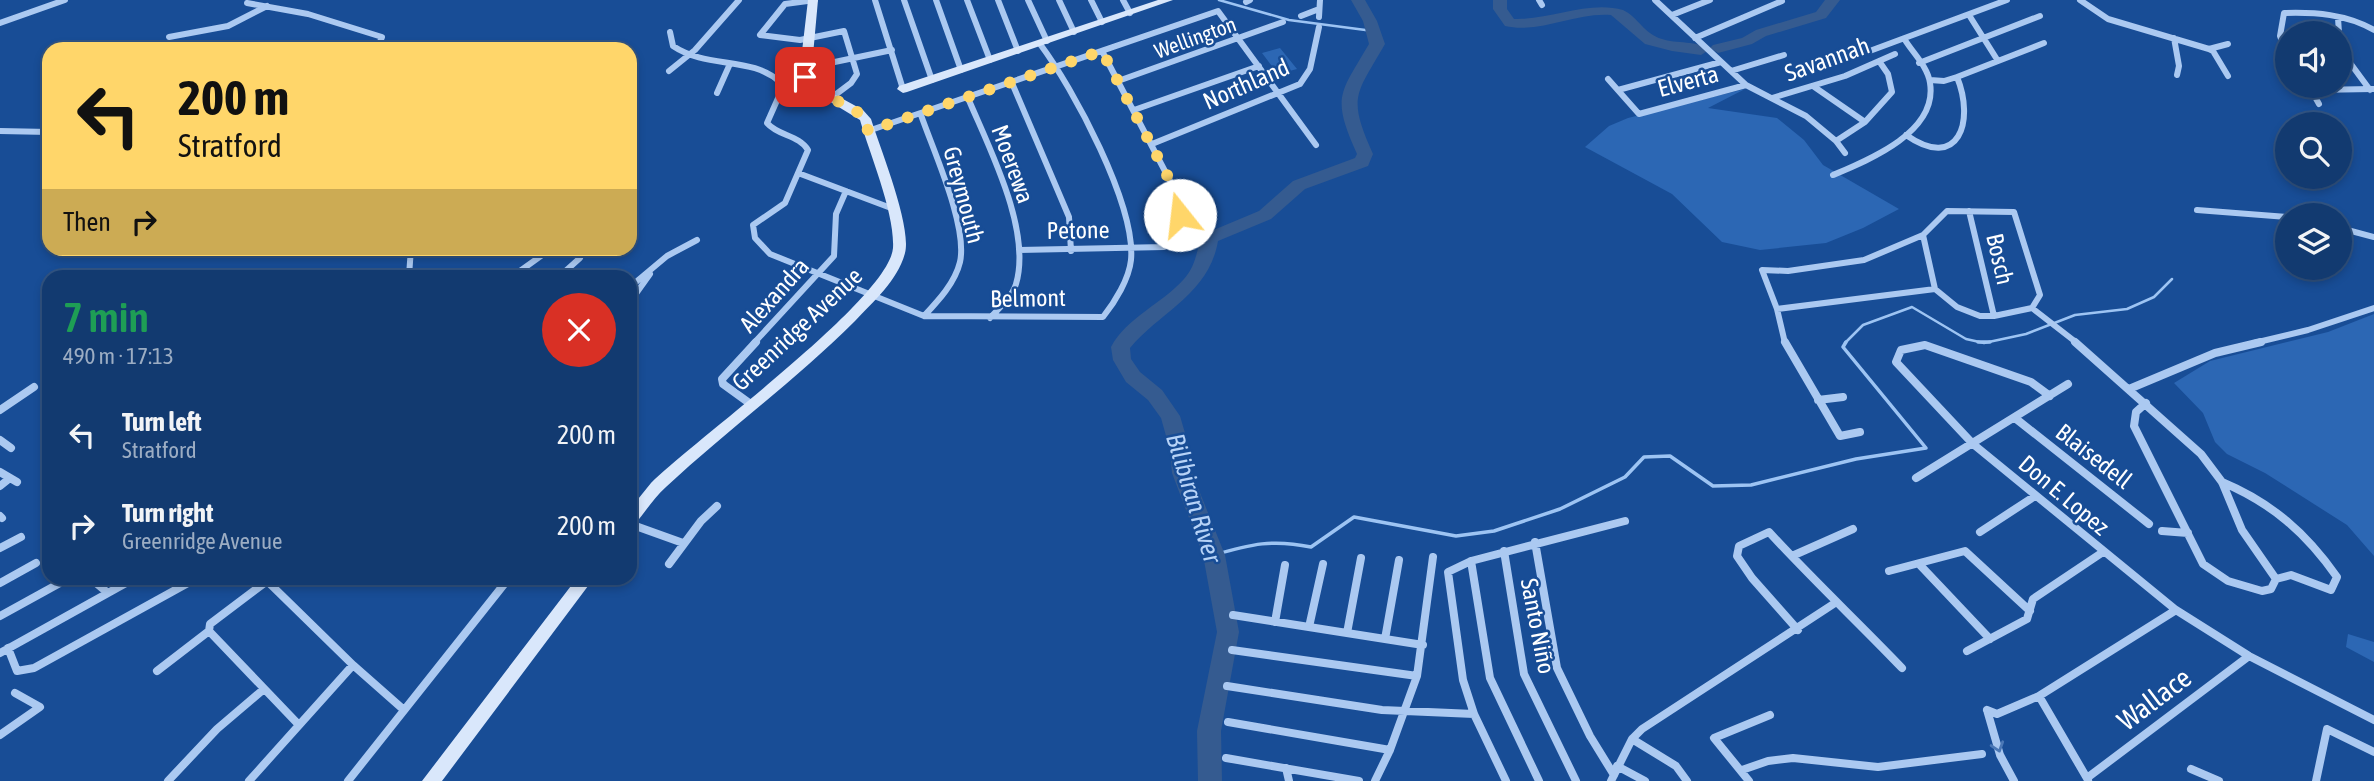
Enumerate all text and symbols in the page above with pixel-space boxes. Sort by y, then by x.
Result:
street label: Wellington [1151,11,1239,63]
map controls [2275,21,2352,280]
button: sound [2275,21,2352,98]
street label: Savannah [1781,31,1873,87]
pin [775,47,835,107]
street label: Northland [1199,53,1293,115]
icon: arrive [786,58,824,96]
street label: Elverta [1655,60,1721,102]
text: 200 m [178,69,289,125]
icon: left [63,70,154,161]
button: search [2275,112,2352,189]
street label: Moerewa [986,121,1040,207]
text: Stratford [178,127,282,164]
street label: Greymouth [938,144,990,246]
position arrow [1143,178,1217,252]
icon: right [125,203,163,241]
button: layers [2275,203,2352,280]
text: Then [63,207,111,237]
street label: Petone [1046,216,1110,244]
street label: Bosch [1981,231,2019,287]
street label: Alexandra [734,252,814,338]
street label: Greenridge Avenue [727,262,867,396]
street label: Belmont [990,284,1066,312]
text: 7 min [63,293,149,341]
button: close [542,293,616,367]
text: 490 m · 17:13 [63,343,174,369]
text: Turn left [122,407,202,437]
icon: left [63,416,101,454]
street label: Blaisedell [2051,418,2138,494]
text: 200 m [557,420,616,450]
water label: Bilibiran River [1160,430,1228,568]
text: Stratford [122,437,197,463]
street label: Don E. Lopez [2014,450,2115,541]
text: Turn right [122,498,213,528]
icon: right [63,507,101,545]
text: 200 m [557,511,616,541]
text: Greenridge Avenue [122,528,283,554]
street label: Santo Niño [1516,576,1560,676]
street label: Wallace [2111,661,2197,737]
one-way arrow [1990,740,2004,752]

